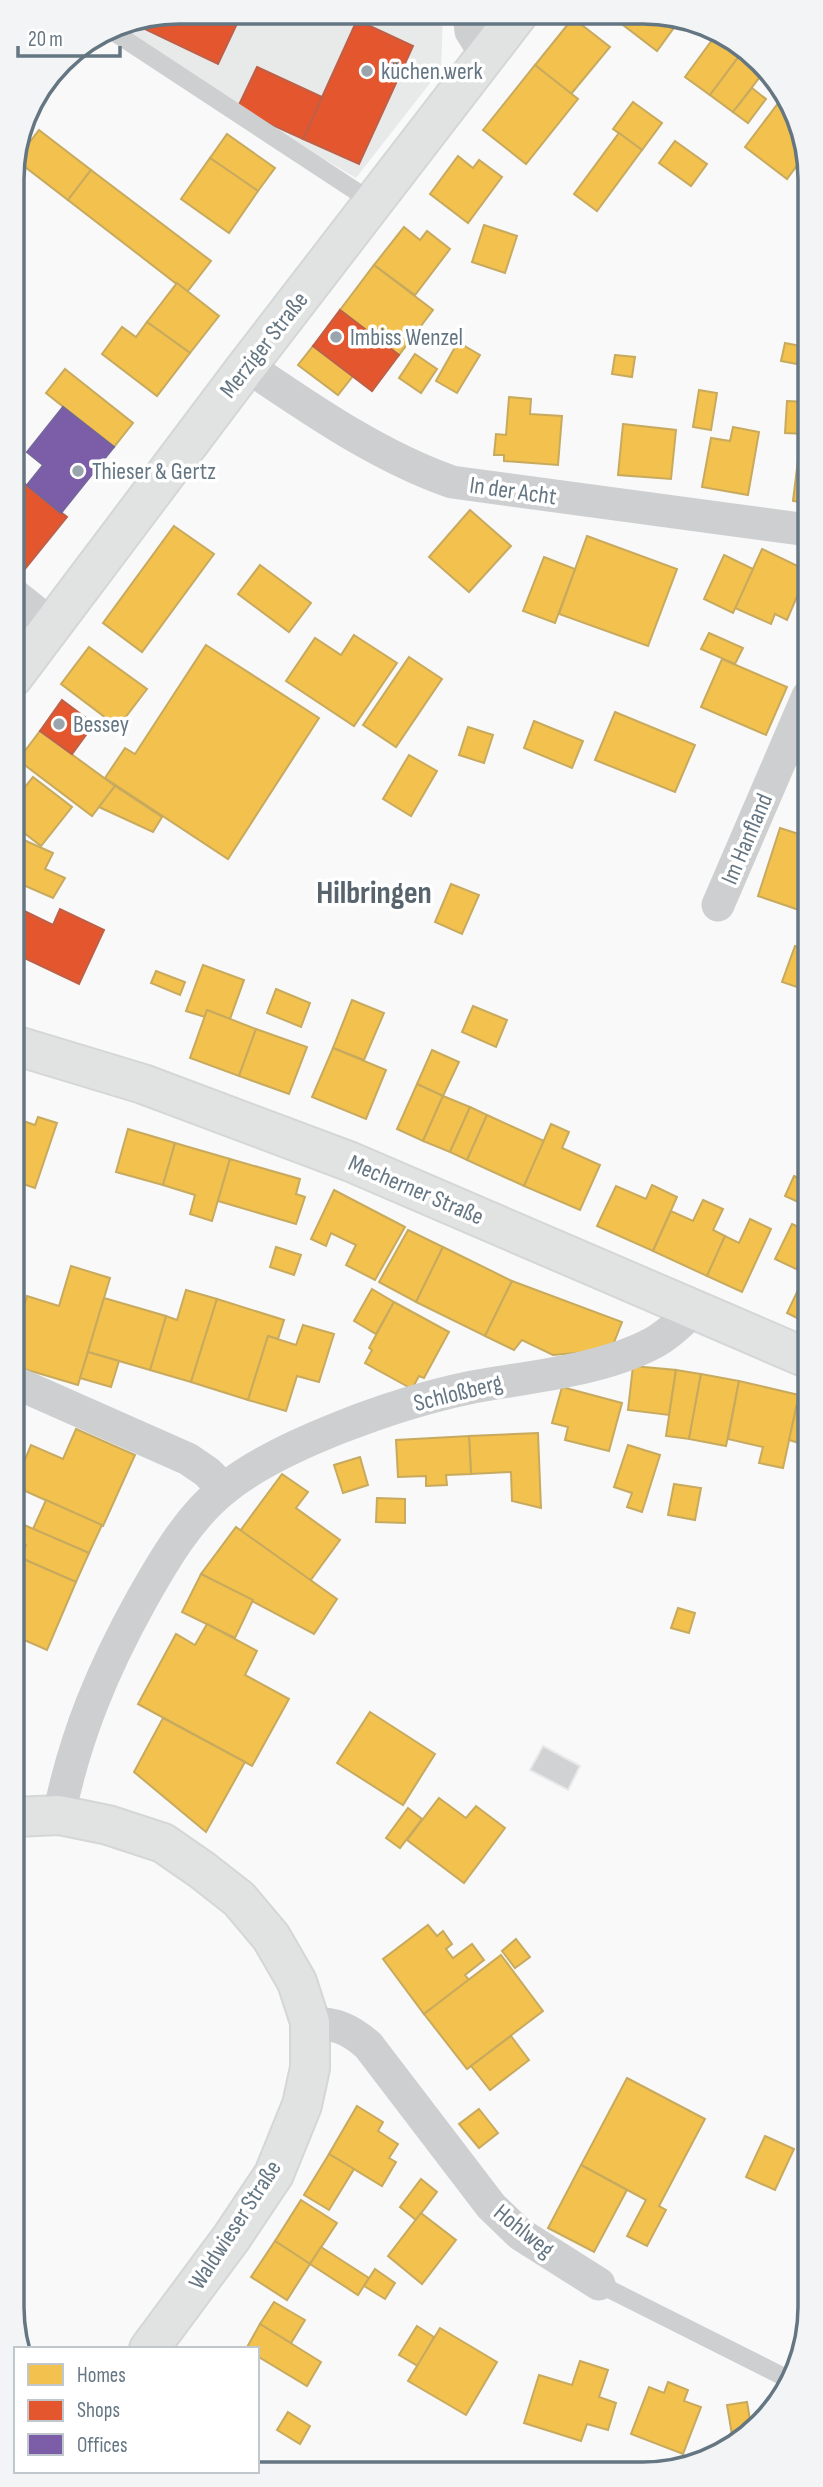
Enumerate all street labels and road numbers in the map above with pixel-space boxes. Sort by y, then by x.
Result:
street label: Merziger Straße [214,286,314,404]
street label: In der Acht [468,471,558,511]
street label: Im Hanfland [715,789,779,889]
street label: Mecherner Straße [344,1149,488,1231]
street label: Schloßberg [411,1368,505,1418]
street label: Waldwieser Straße [182,2155,288,2295]
street label: Hohlweg [488,2198,560,2264]

